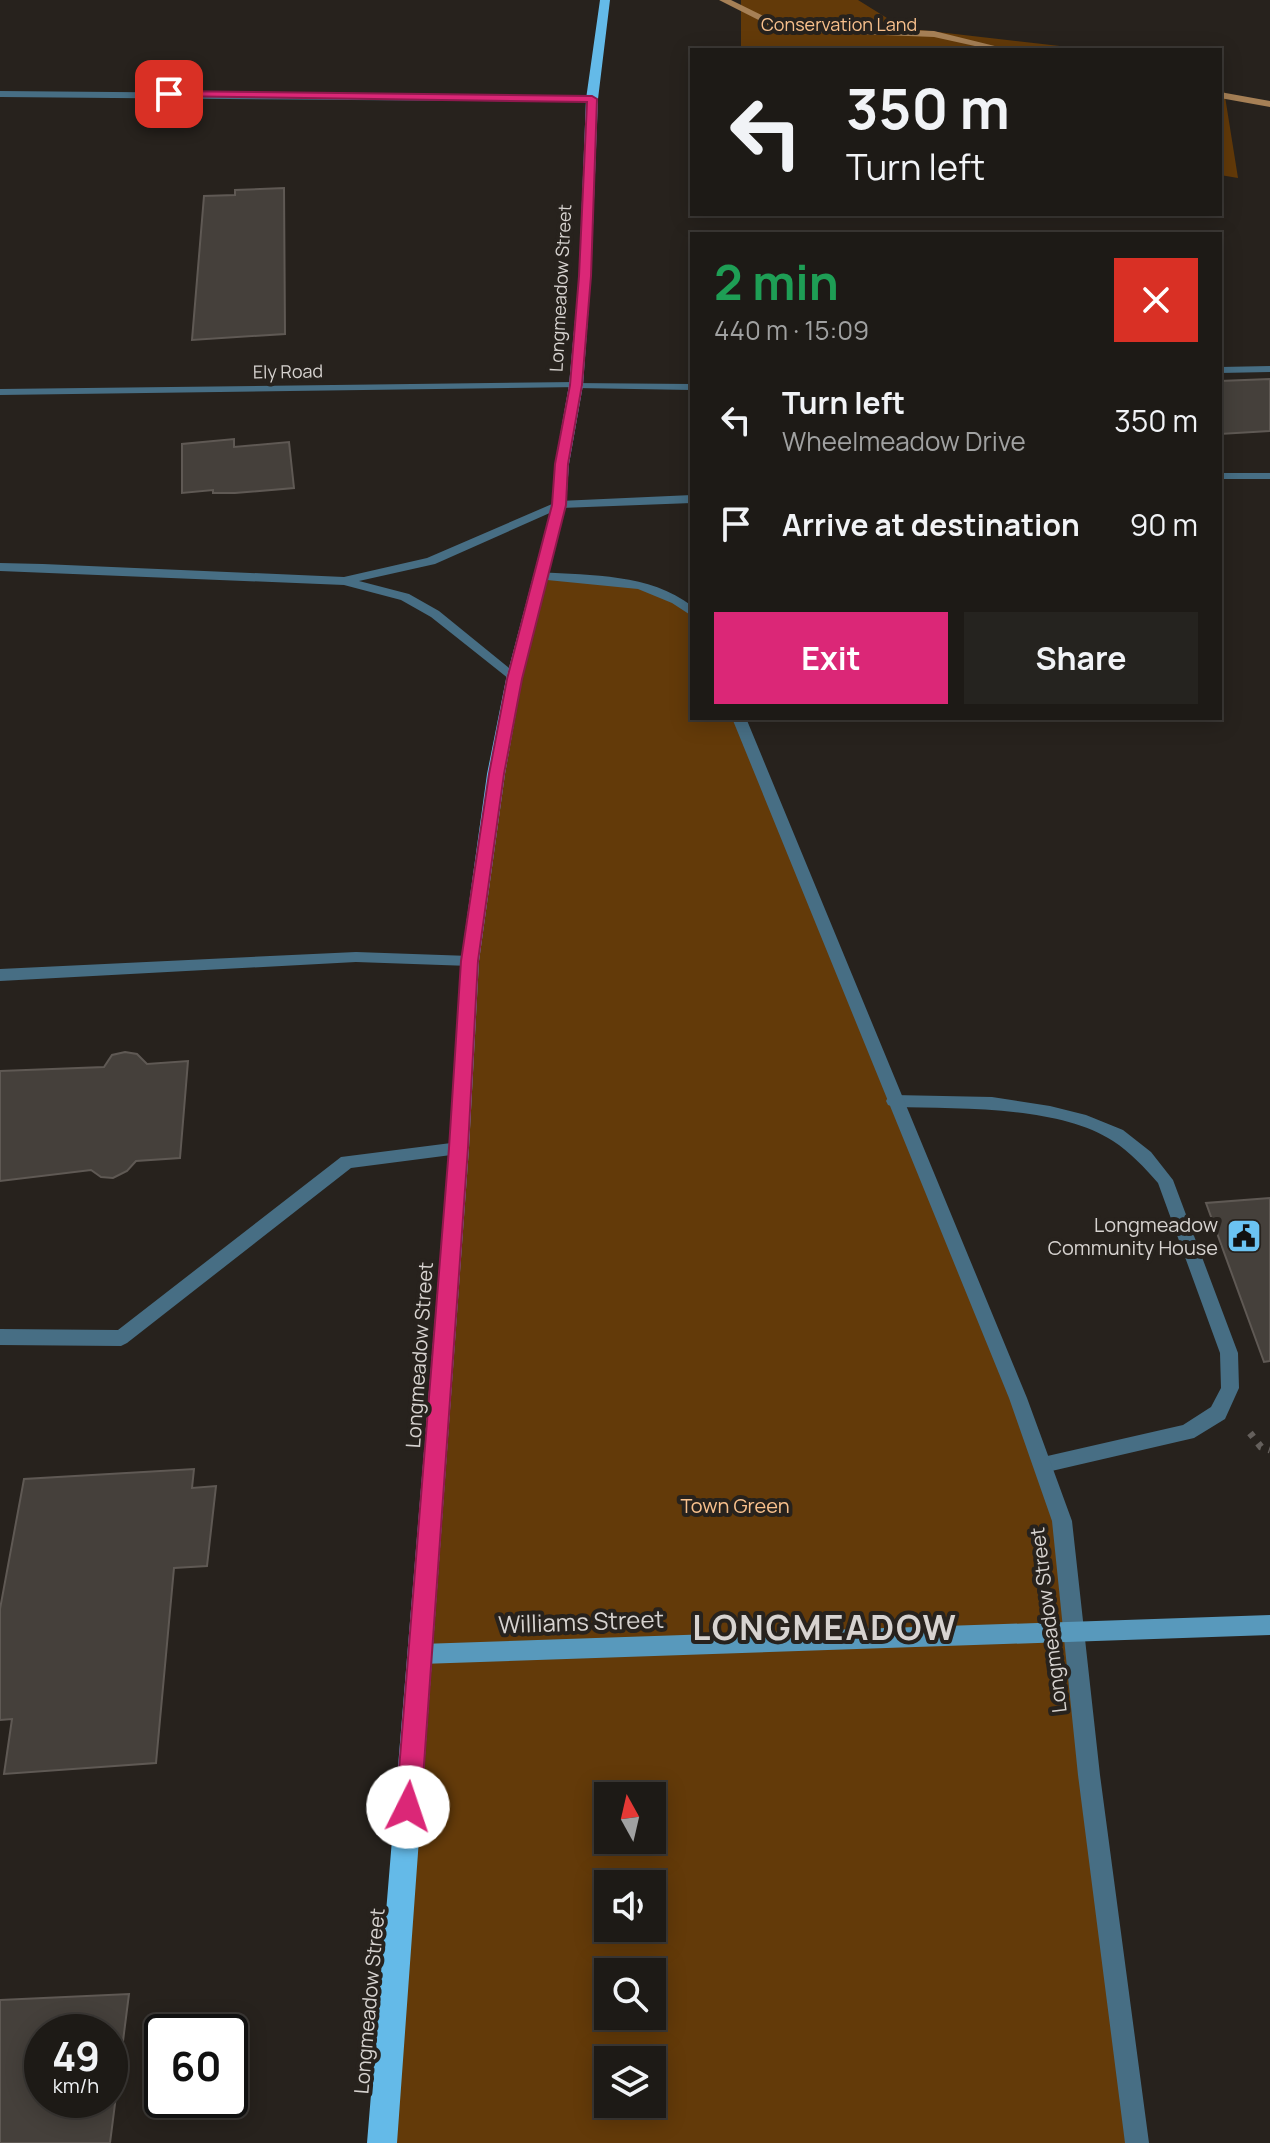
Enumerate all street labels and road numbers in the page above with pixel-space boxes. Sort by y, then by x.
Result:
street label: Longmeadow Street [544,204,576,372]
street label: Ely Road [253,358,323,384]
street label: Longmeadow Street [399,1261,439,1449]
street label: Longmeadow Street [1023,1526,1073,1714]
street label: Williams Street [497,1602,665,1640]
street label: Longmeadow Street [347,1907,391,2095]

